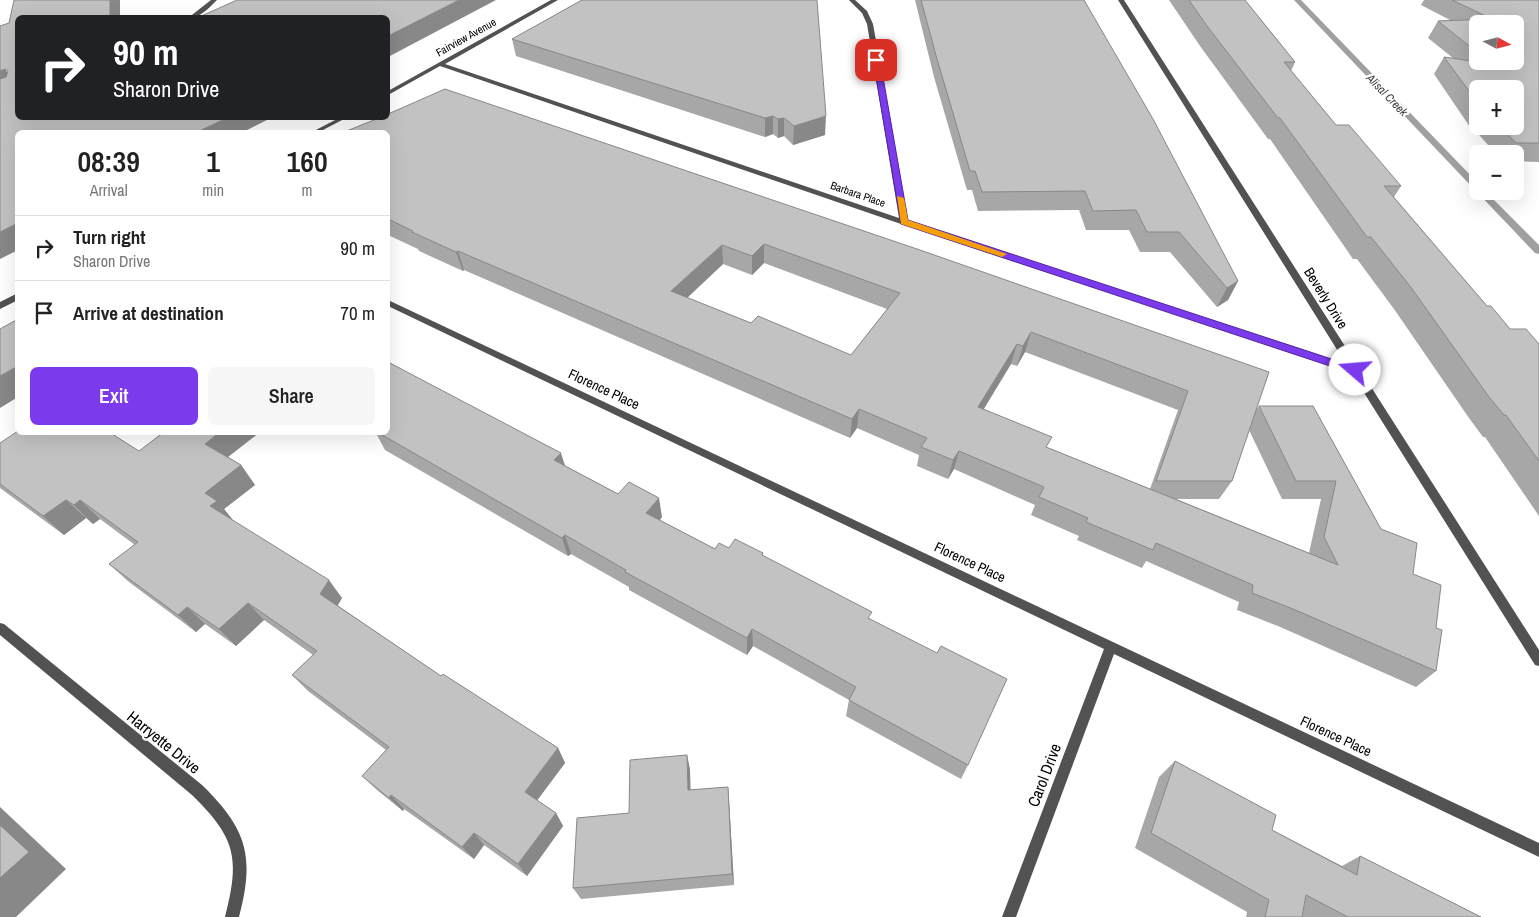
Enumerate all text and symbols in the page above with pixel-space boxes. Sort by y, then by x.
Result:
street label: Fairview Avenue [433,15,499,59]
north arrow [1469,15,1524,70]
map controls [1469,15,1524,200]
text: 90 m [113,29,178,76]
icon: right [30,35,95,100]
pin [855,39,897,81]
icon: arrive [862,46,890,74]
water label: Alisal Creek [1362,70,1412,120]
text: Sharon Drive [113,74,219,104]
button: + [1469,80,1524,135]
text: 08:39 [77,141,140,181]
text: 1 [206,141,220,181]
text: 160 [287,141,328,181]
button: − [1469,145,1524,200]
street label: Barbara Place [829,178,887,210]
text: Arrival [90,179,128,201]
text: min [202,179,224,201]
text: m [302,179,313,201]
text: Turn right [73,224,145,250]
icon: right [30,234,58,262]
text: 90 m [340,235,375,261]
text: Sharon Drive [73,250,150,272]
street label: Beverly Drive [1300,264,1352,332]
icon: arrive [30,299,58,327]
text: Arrive at destination [73,300,224,326]
text: 70 m [340,300,375,326]
position arrow [1328,343,1380,395]
street label: Florence Place [565,365,643,413]
button: Exit [30,367,198,425]
button: Share [208,367,375,425]
street label: Florence Place [931,538,1009,586]
street label: Harryette Drive [123,705,205,779]
street label: Florence Place [1297,712,1375,760]
street label: Carol Drive [1022,740,1066,810]

